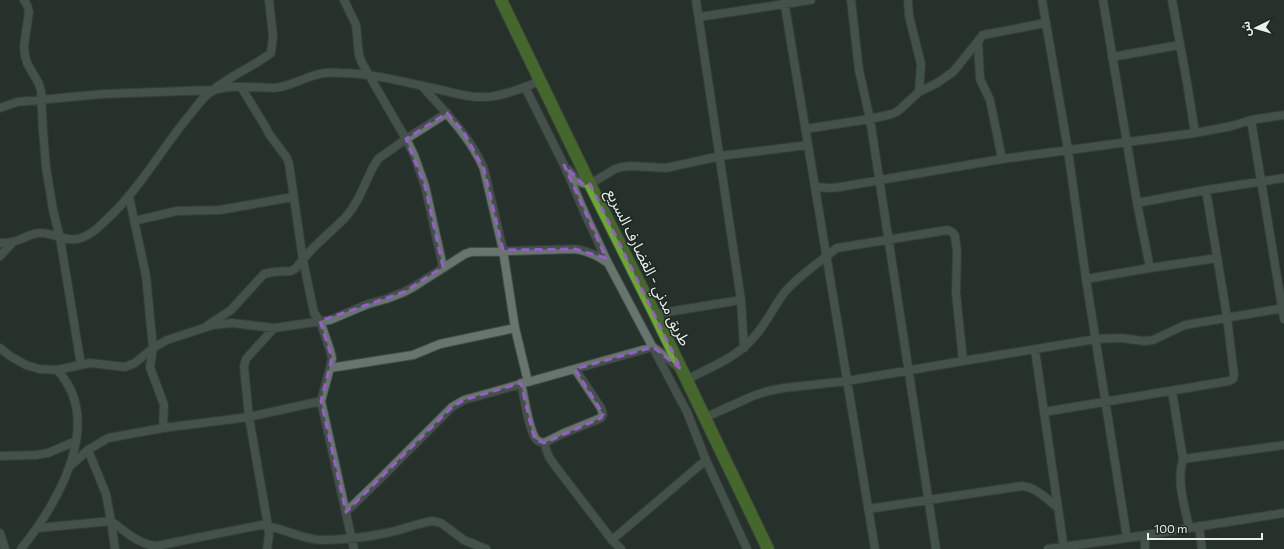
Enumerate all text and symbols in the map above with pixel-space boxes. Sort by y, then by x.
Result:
north arrow [1236,8,1276,48]
text: ش [1238,21,1254,37]
street label: طريق مدني - القضارف السريع [600,186,695,350]
scale bar [1148,515,1262,541]
text: 100 m [1154,521,1188,535]

